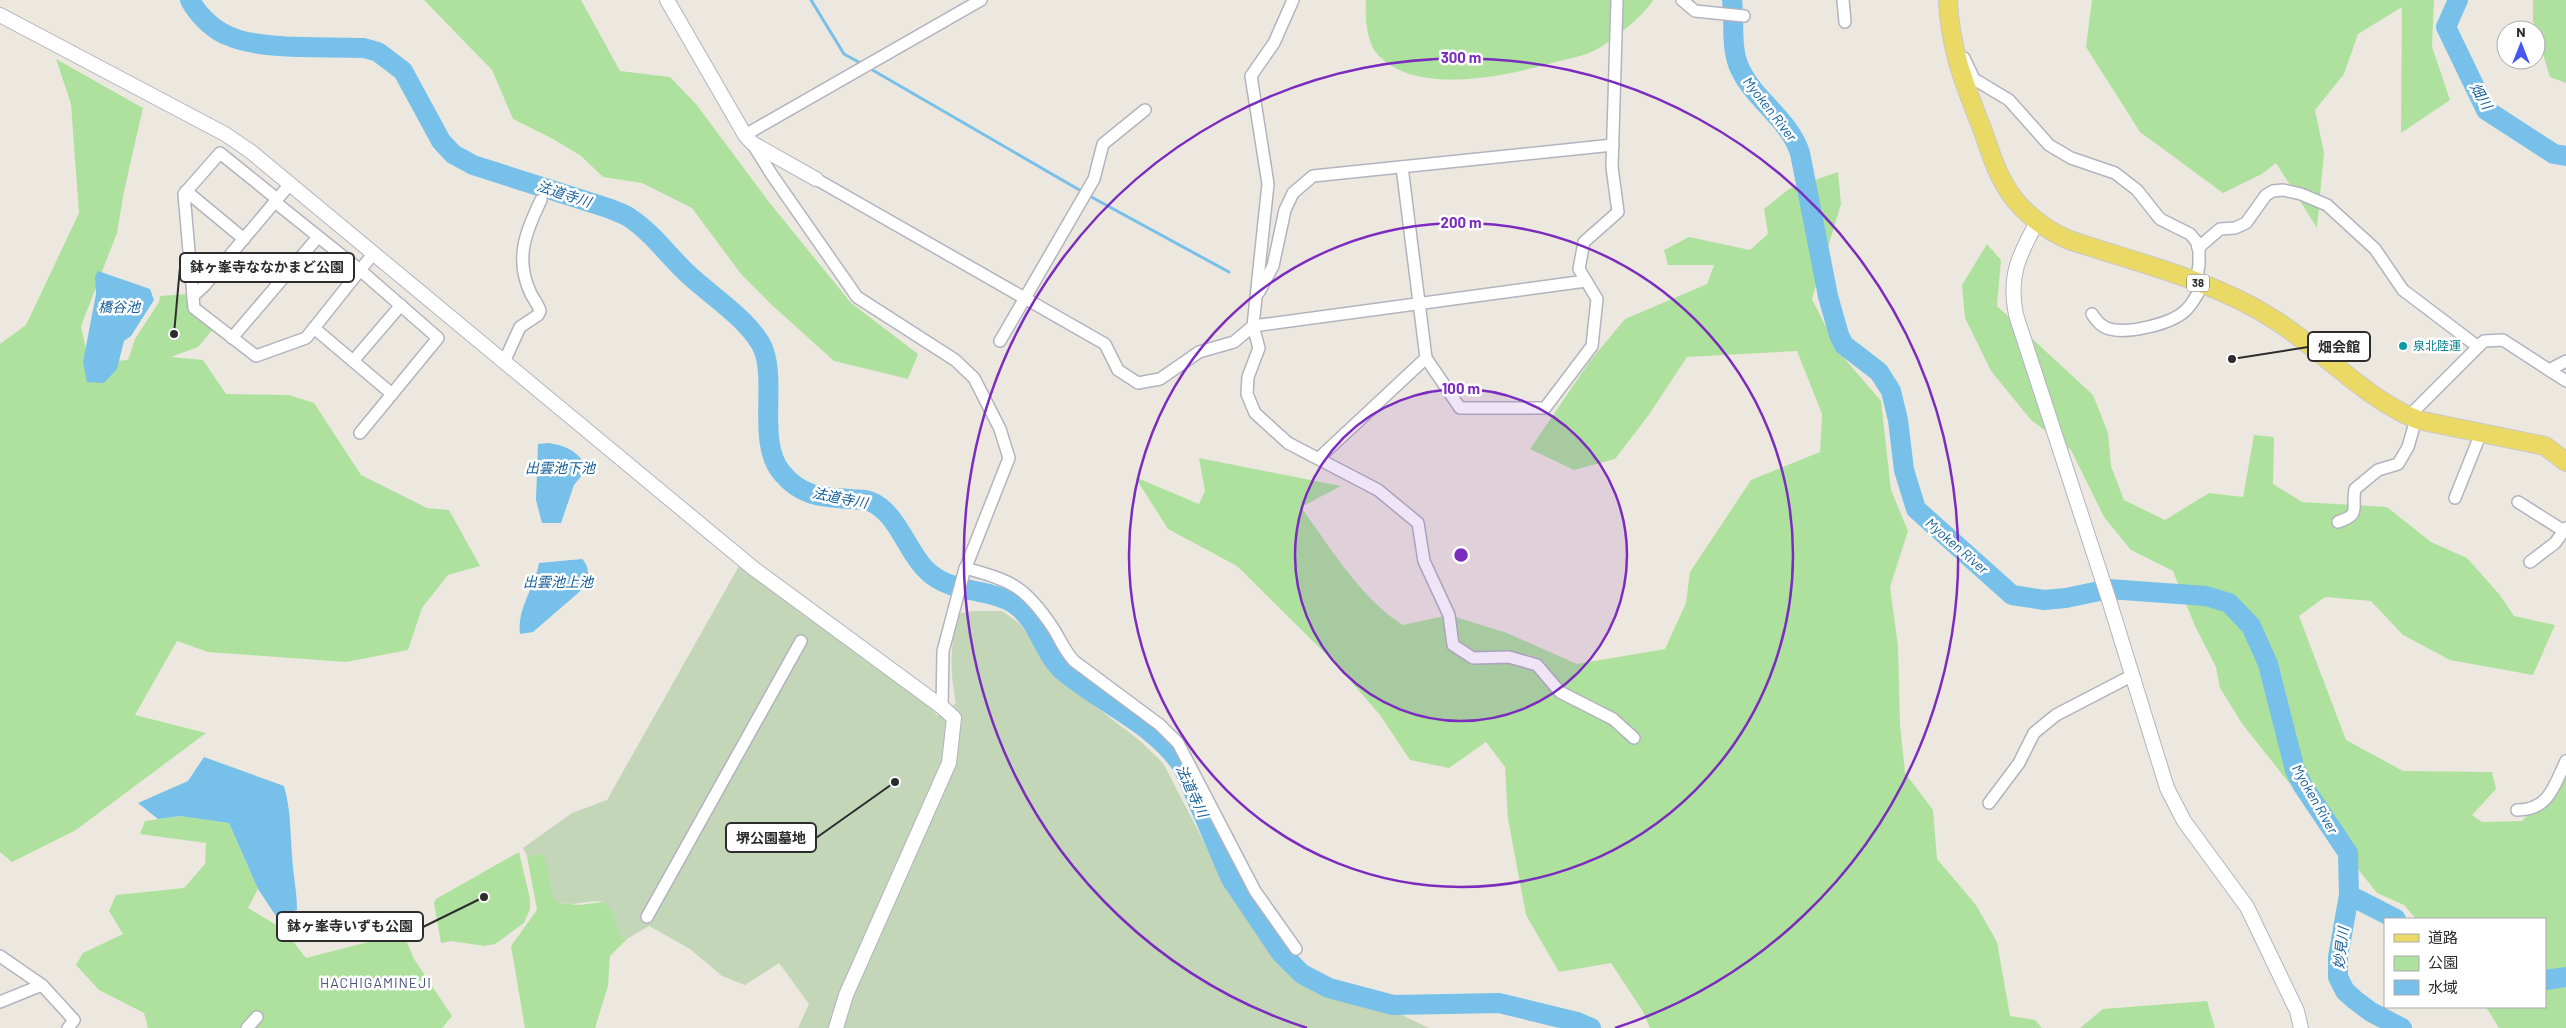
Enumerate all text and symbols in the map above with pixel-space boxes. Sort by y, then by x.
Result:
north arrow [2496,20,2546,70]
text: N [2516,23,2526,40]
text: 300 m [1441,48,1481,66]
water label: Myoken River [1740,73,1801,145]
water label: 畑川 [2467,79,2497,114]
water label: 法道寺川 [535,177,595,211]
text: 200 m [1440,213,1482,231]
callout: 鉢ヶ峯寺ななかまど公園 [180,253,354,282]
text: 鉢ヶ峯寺ななかまど公園 [190,258,344,275]
road number: 38 [2187,274,2209,292]
water label: 橋谷池 [98,298,142,315]
callout: 畑会館 [2308,332,2370,361]
text: 畑会館 [2318,338,2360,355]
place label: 泉北陸運 [2413,338,2461,352]
marker: 泉北陸運 [2397,340,2409,352]
text: 100 m [1442,379,1480,397]
water label: 出雲池下池 [525,459,597,476]
water label: 法道寺川 [811,484,871,512]
water label: Myoken River [1923,514,1993,578]
centre of rings [1452,546,1470,564]
water label: 出雲池上池 [523,573,595,590]
water label: Myoken River [2289,761,2343,837]
water label: 法道寺川 [1173,762,1213,822]
callout: 堺公園墓地 [726,823,816,852]
text: 堺公園墓地 [736,829,806,846]
callout: 鉢ヶ峯寺いずも公園 [277,912,423,941]
text: 鉢ヶ峯寺いずも公園 [287,917,413,934]
legend [2384,918,2546,1008]
water label: 妙見川 [2330,924,2352,970]
text: 道路 [2428,928,2458,946]
text: 公園 [2428,953,2458,971]
district label: HACHIGAMINEJI [320,974,432,991]
text: 水域 [2428,978,2458,996]

